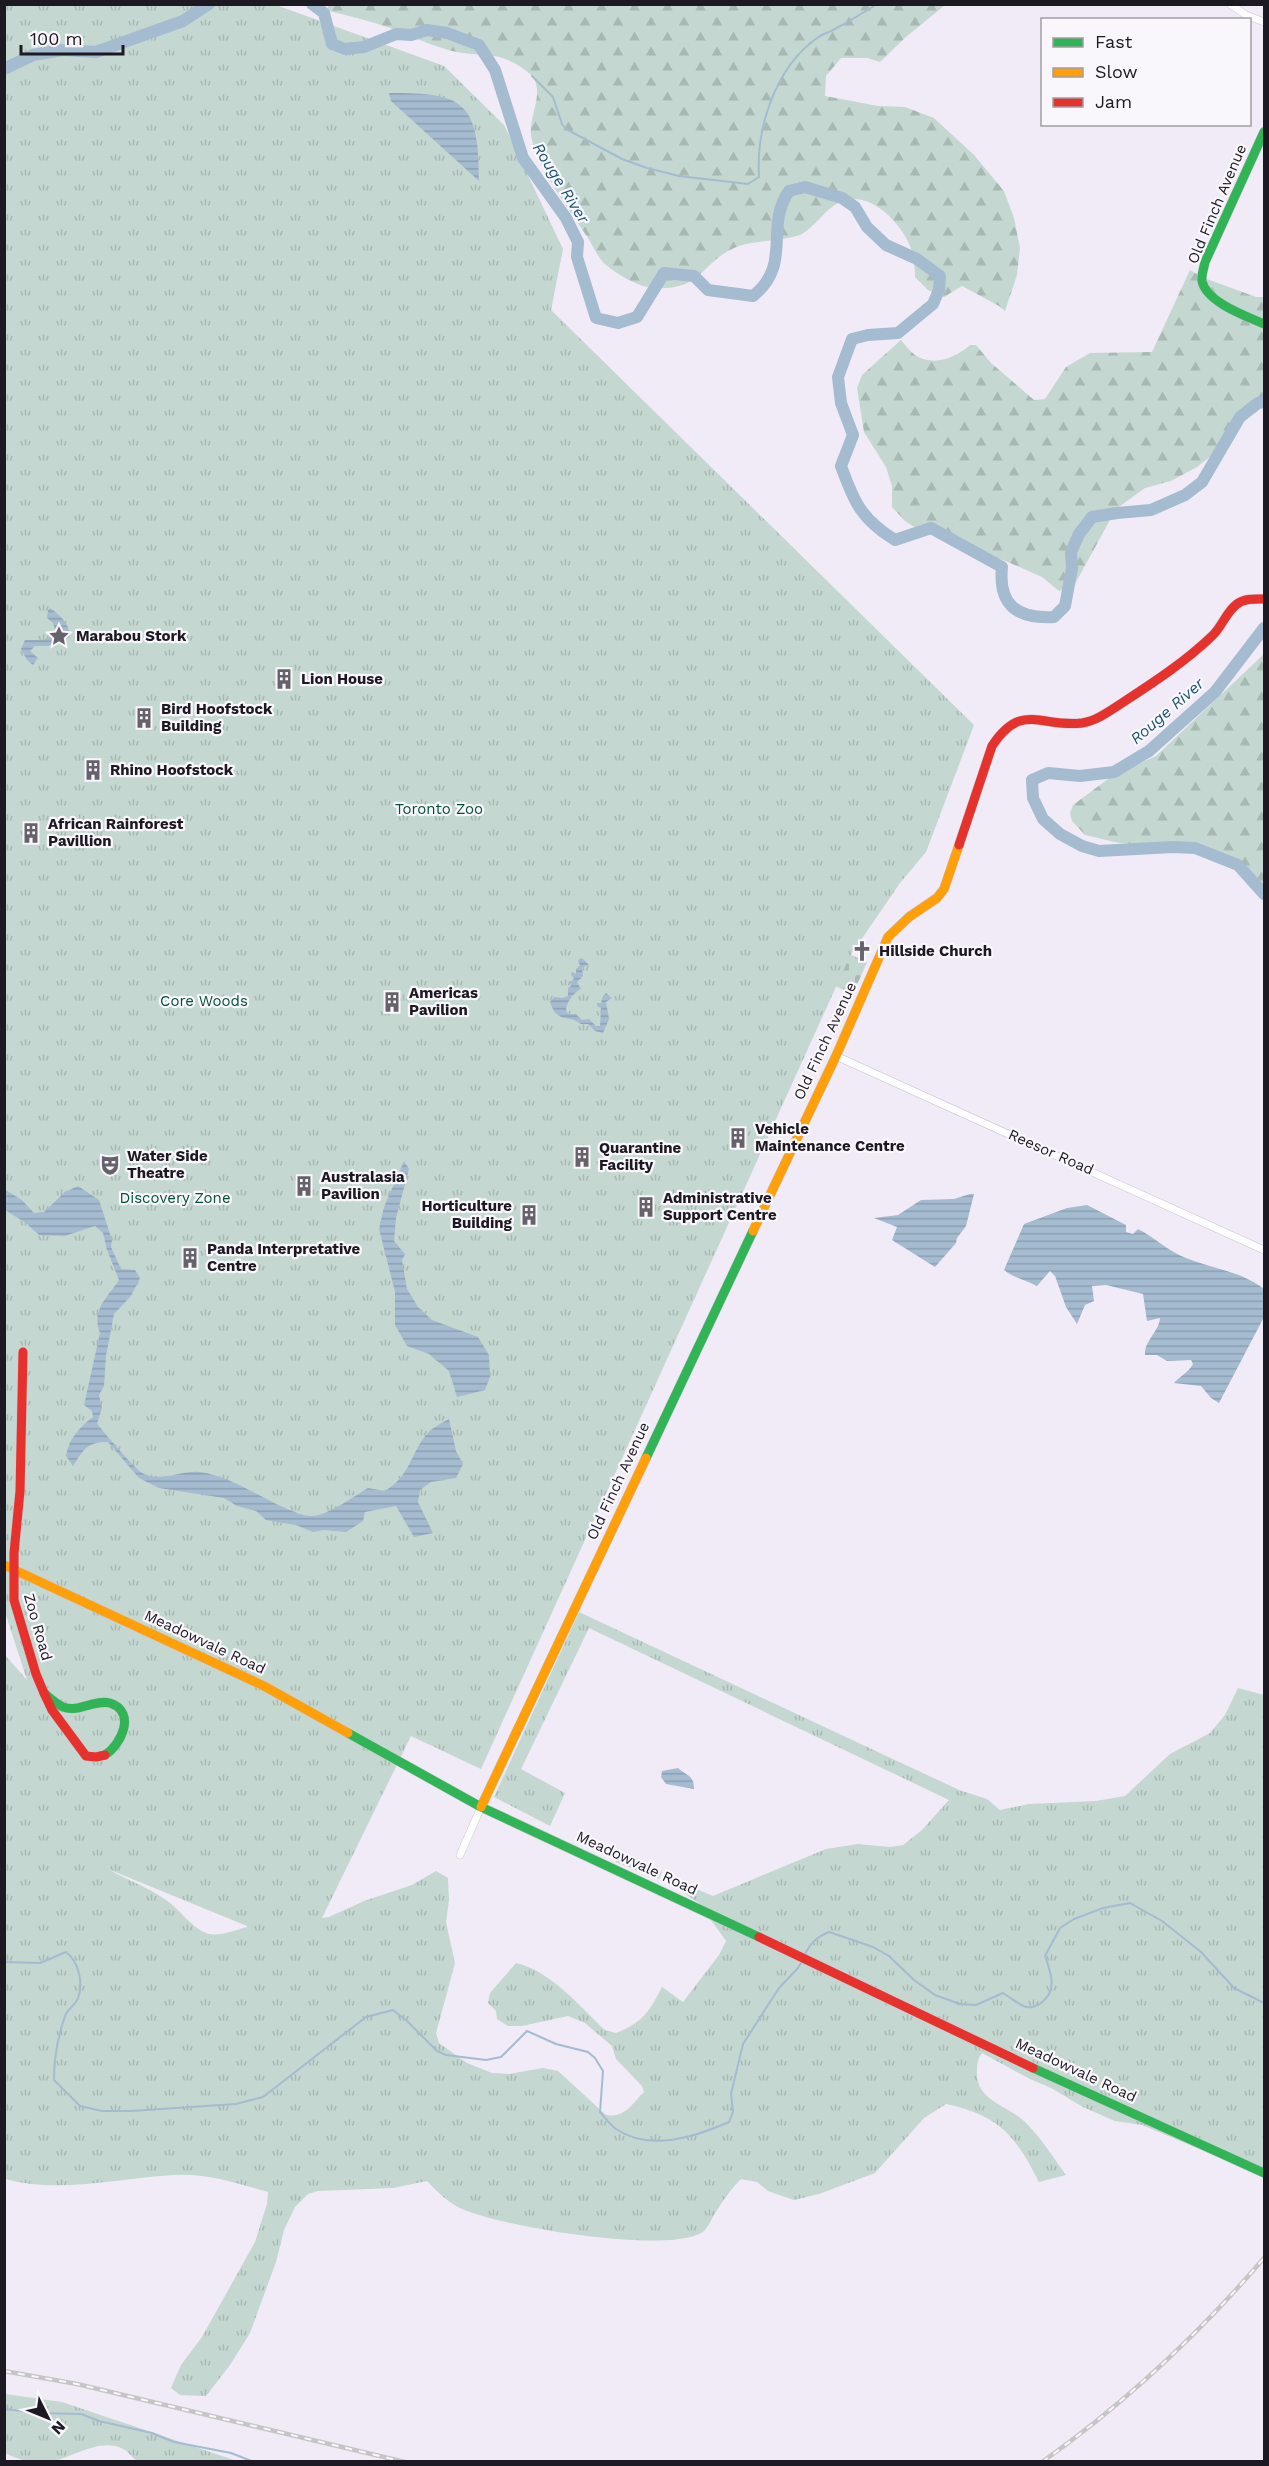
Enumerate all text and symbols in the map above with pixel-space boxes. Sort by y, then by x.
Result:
scale bar [21,18,123,56]
legend [1041,18,1251,126]
text: 100 m [30,28,83,49]
text: Fast [1095,31,1133,52]
text: Slow [1095,61,1138,82]
text: Jam [1095,91,1132,112]
water label: Rouge River [529,139,594,227]
street label: Old Finch Avenue [1184,142,1250,266]
place icon: Marabou Stork [47,624,71,648]
place label: Marabou Stork [76,627,187,645]
building icon: Lion House [272,667,296,691]
place label: Lion House [301,670,383,688]
water label: Rouge River [1126,673,1208,748]
place label: Bird Hoofstock Building [161,700,273,735]
building icon: Bird Hoofstock Building [132,706,156,730]
building icon: Rhino Hoofstock [81,758,105,782]
place label: Rhino Hoofstock [110,761,234,779]
park label: Toronto Zoo [395,800,483,818]
place label: African Rainforest Pavillion [48,815,184,850]
building icon: African Rainforest Pavillion [19,821,43,845]
church icon: Hillside Church [850,939,874,963]
place label: Hillside Church [879,942,992,960]
street label: Old Finch Avenue [790,979,860,1103]
place label: Americas Pavilion [409,984,478,1019]
building icon: Americas Pavilion [380,990,404,1014]
park label: Core Woods [160,992,248,1010]
place label: Vehicle Maintenance Centre [755,1120,905,1155]
street label: Reesor Road [1006,1125,1096,1179]
building icon: Vehicle Maintenance Centre [726,1126,750,1150]
place label: Quarantine Facility [599,1139,682,1174]
building icon: Quarantine Facility [570,1145,594,1169]
place label: Water Side Theatre [127,1147,208,1182]
theatre icon: Water Side Theatre [98,1153,122,1177]
place label: Australasia Pavilion [321,1168,405,1203]
building icon: Australasia Pavilion [292,1174,316,1198]
park label: Discovery Zone [119,1189,231,1207]
place label: Administrative Support Centre [663,1189,777,1224]
building icon: Administrative Support Centre [634,1195,658,1219]
place label: Horticulture Building [421,1197,513,1232]
building icon: Horticulture Building [517,1203,541,1227]
place label: Panda Interpretative Centre [207,1240,361,1275]
building icon: Panda Interpretative Centre [178,1246,202,1270]
street label: Old Finch Avenue [583,1419,653,1543]
street label: Zoo Road [20,1591,56,1663]
street label: Meadowvale Road [142,1606,268,1678]
street label: Meadowvale Road [574,1827,700,1899]
street label: Meadowvale Road [1013,2034,1139,2106]
north arrow [18,2388,78,2448]
text: N [48,2417,70,2439]

